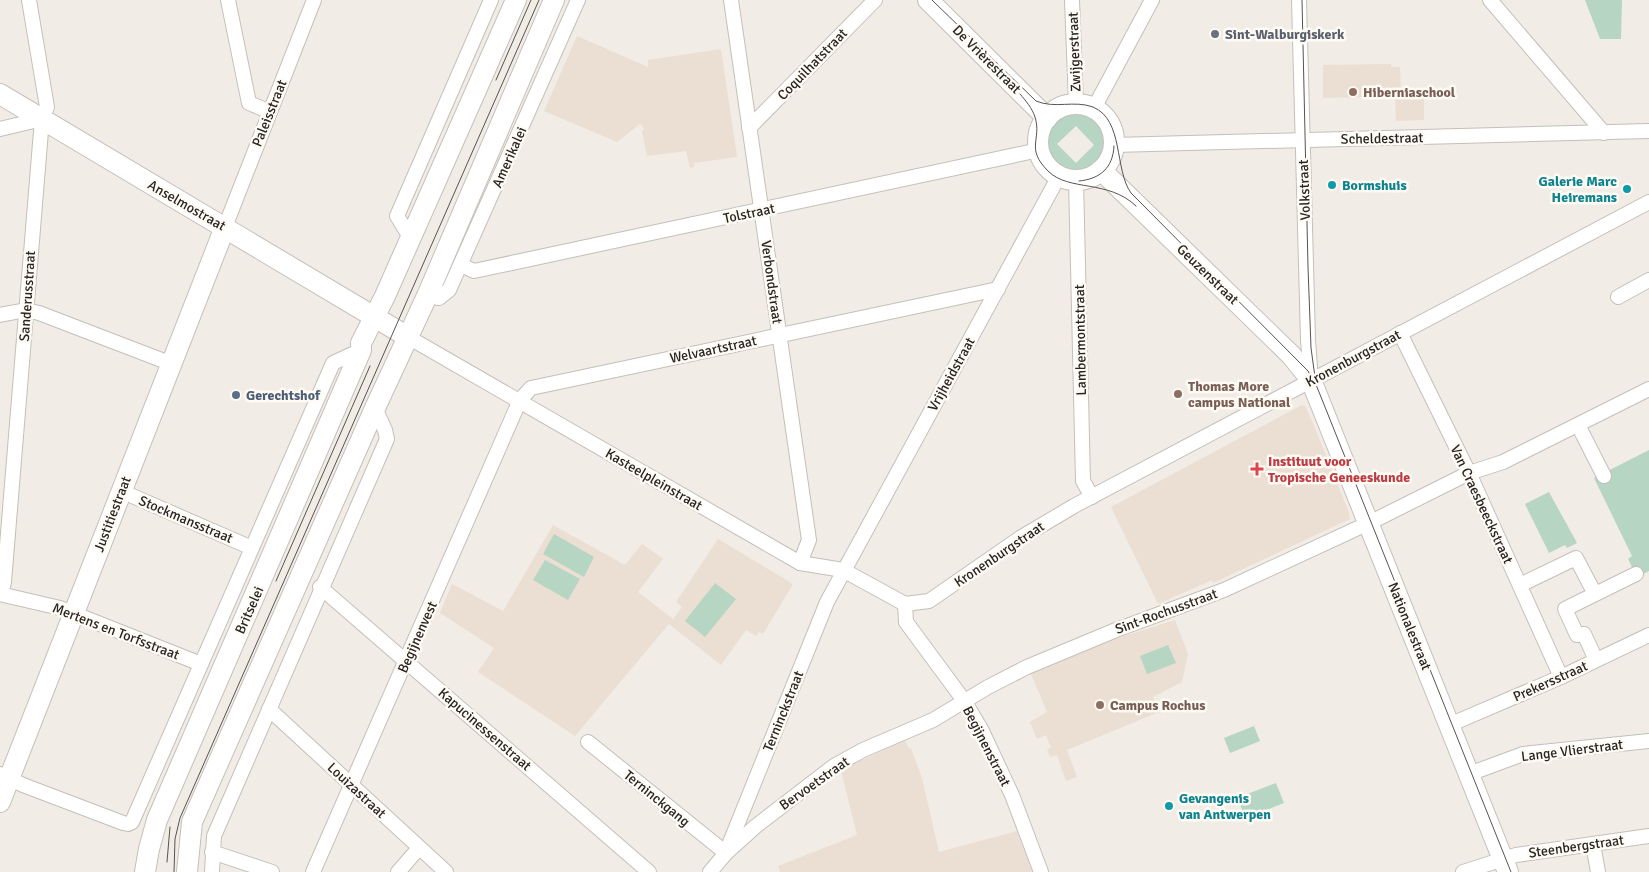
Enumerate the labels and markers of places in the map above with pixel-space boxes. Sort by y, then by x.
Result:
place label: Sint-Walburgiskerk [1225,26,1345,43]
marker: Sint-Walburgiskerk [1209,28,1221,40]
place label: Hiberniaschool [1363,84,1456,101]
marker: Hiberniaschool [1347,86,1359,98]
place label: Galerie Marc Heiremans [1539,173,1617,206]
place label: Bormshuis [1342,177,1407,194]
marker: Bormshuis [1326,179,1338,191]
marker: Galerie Marc Heiremans [1621,183,1633,195]
place label: Thomas More campus National [1188,378,1291,411]
place label: Gerechtshof [246,387,321,404]
marker: Thomas More campus National [1172,388,1184,400]
marker: Gerechtshof [230,389,242,401]
place label: Instituut voor Tropische Geneeskunde [1268,453,1410,486]
marker: Instituut voor Tropische Geneeskunde [1250,462,1264,476]
place label: Campus Rochus [1110,697,1205,714]
marker: Campus Rochus [1094,699,1106,711]
place label: Gevangenis van Antwerpen [1178,790,1271,823]
marker: Gevangenis van Antwerpen [1163,800,1175,812]

